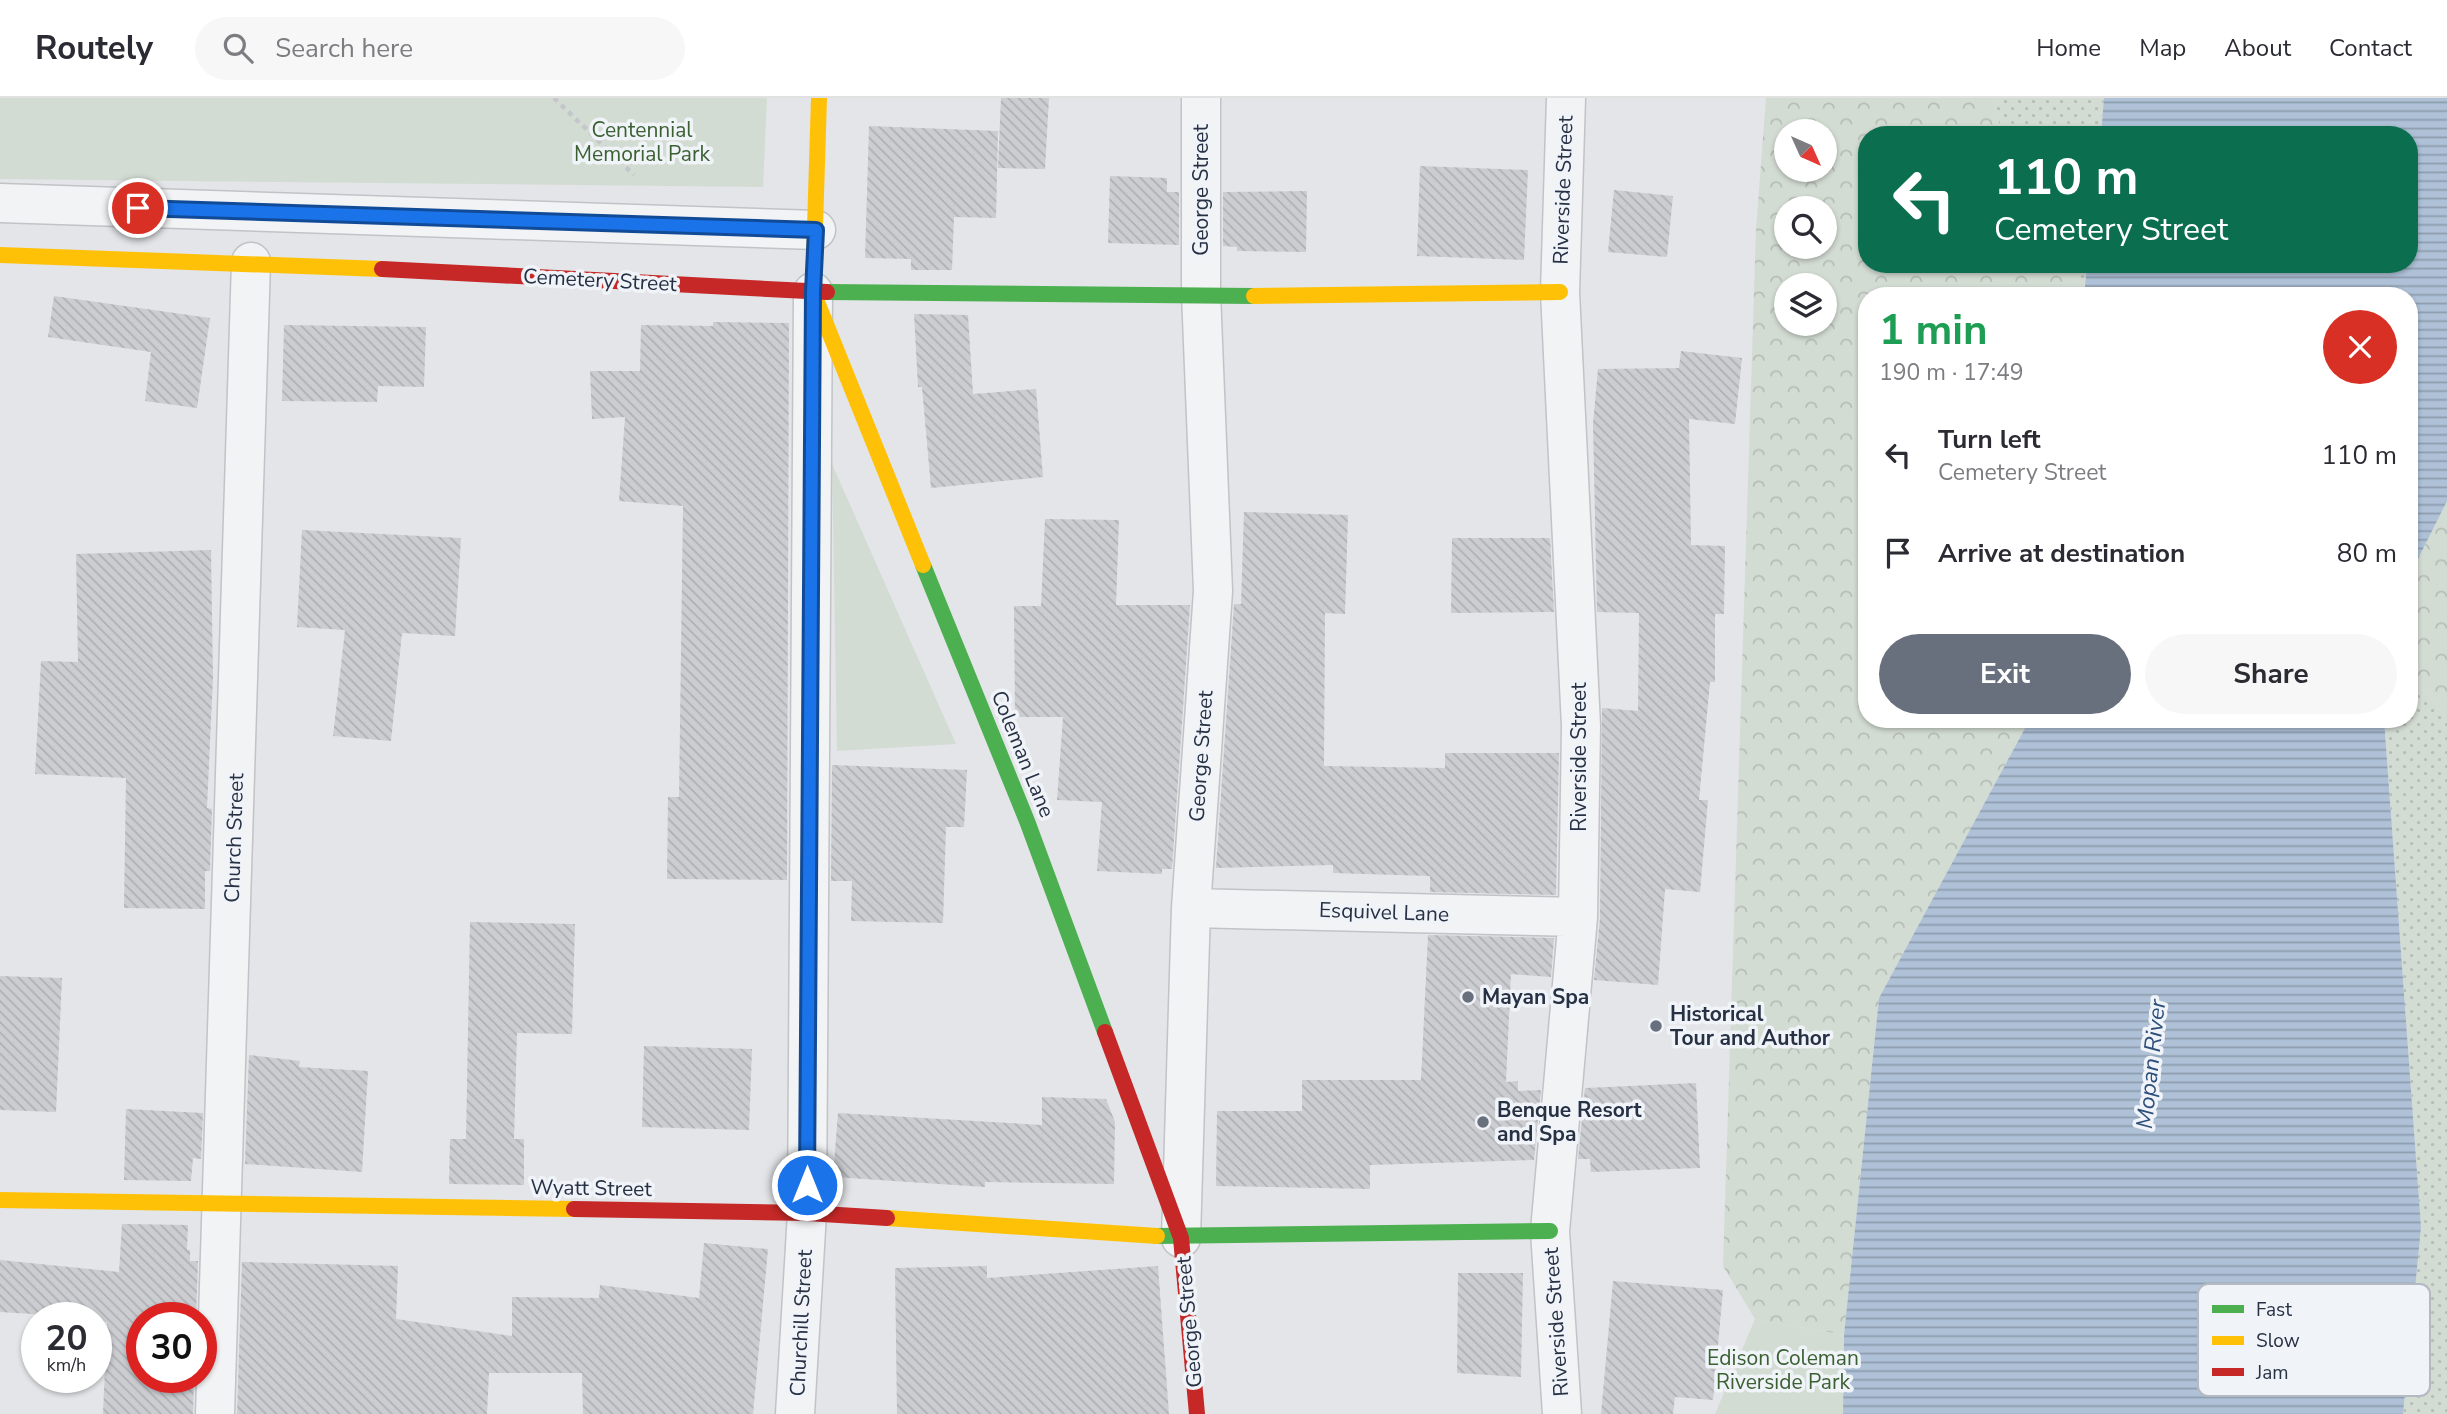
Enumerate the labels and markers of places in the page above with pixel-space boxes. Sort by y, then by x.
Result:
pin [108,178,168,238]
place label: Mayan Spa [1482,983,1589,1011]
marker: Mayan Spa [1460,989,1476,1005]
place label: Historical Tour and Author [1670,1000,1831,1052]
marker: Historical Tour and Author [1648,1018,1664,1034]
place label: Benque Resort and Spa [1497,1096,1643,1148]
marker: Benque Resort and Spa [1475,1114,1491,1130]

